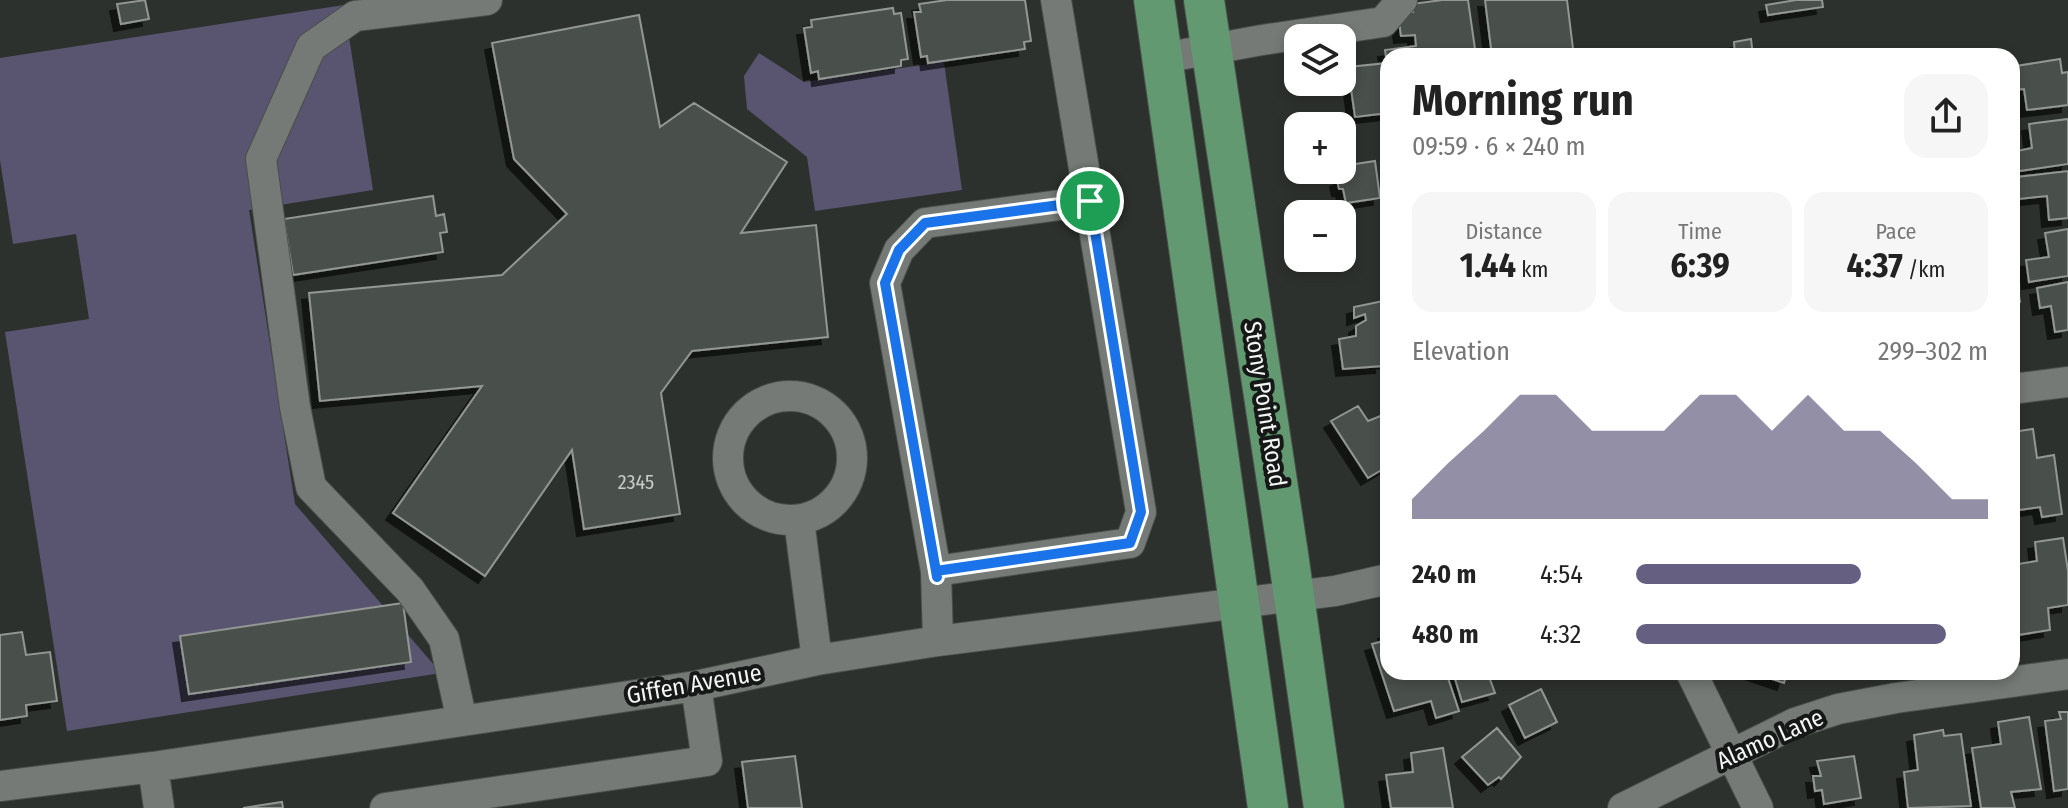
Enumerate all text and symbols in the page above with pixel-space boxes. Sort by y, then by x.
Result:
map controls [1284,24,1356,272]
button: layers [1284,24,1356,96]
text: Morning run [1412,74,1634,127]
button: share [1904,74,1988,158]
button: + [1284,112,1356,184]
text: 09:59 · 6 × 240 m [1412,131,1586,162]
pin [1056,167,1124,235]
icon: arrive [1068,179,1112,223]
button: − [1284,200,1356,272]
text: Distance [1465,218,1543,245]
text: Time [1678,218,1722,245]
text: Pace [1875,218,1917,245]
text: 1.44 [1460,245,1516,286]
text: 6:39 [1670,245,1730,286]
text: 4:37 [1847,245,1903,286]
text: km [1516,256,1548,283]
text: /km [1903,256,1945,283]
street label: Stony Point Road [1238,319,1292,489]
text: Elevation [1412,336,1510,367]
text: 299–302 m [1878,336,1988,367]
house number: 2345 [618,470,654,494]
text: 240 m [1412,559,1476,590]
text: 4:54 [1540,559,1583,590]
text: 480 m [1412,619,1479,650]
text: 4:32 [1540,619,1581,650]
street label: Giffen Avenue [624,658,764,710]
street label: Alamo Lane [1712,703,1828,775]

